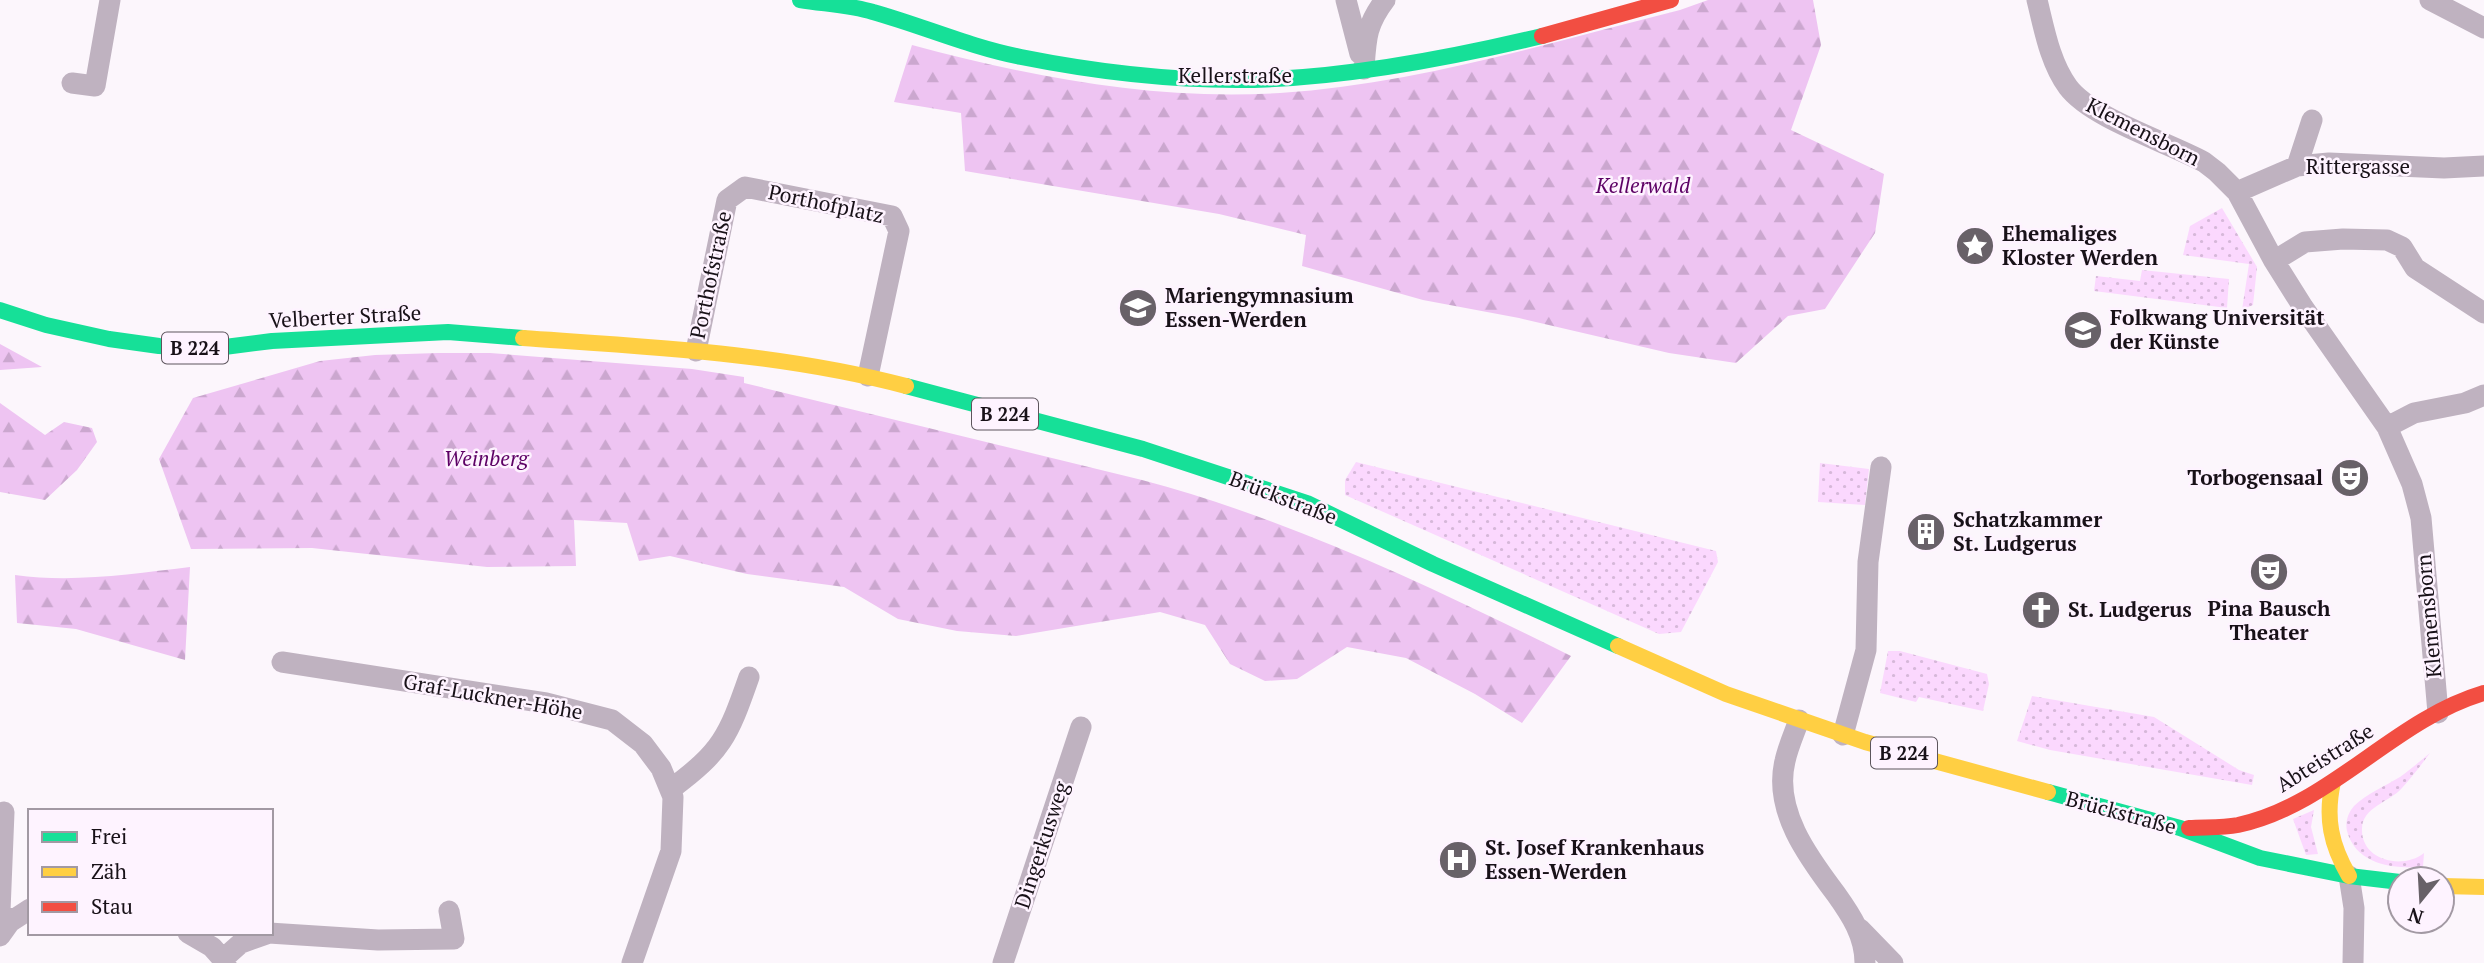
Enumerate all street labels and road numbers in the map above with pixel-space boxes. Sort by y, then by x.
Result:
street label: Kellerstraße [1178,61,1292,89]
street label: Klemensborn [2082,90,2206,172]
street label: Rittergasse [2306,152,2410,180]
street label: Porthofplatz [766,177,886,229]
street label: Porthofstraße [683,208,737,341]
street label: Velberter Straße [268,298,422,334]
road number: B 224 [162,332,228,364]
road number: B 224 [972,398,1038,430]
street label: Brückstraße [1226,464,1341,530]
street label: Klemensborn [2409,552,2447,679]
street label: Graf-Luckner-Höhe [401,666,585,726]
street label: Abteistraße [2271,716,2378,798]
road number: B 224 [1871,738,1937,768]
street label: Dingerkusweg [1007,777,1075,912]
street label: Brückstraße [2063,784,2180,840]

